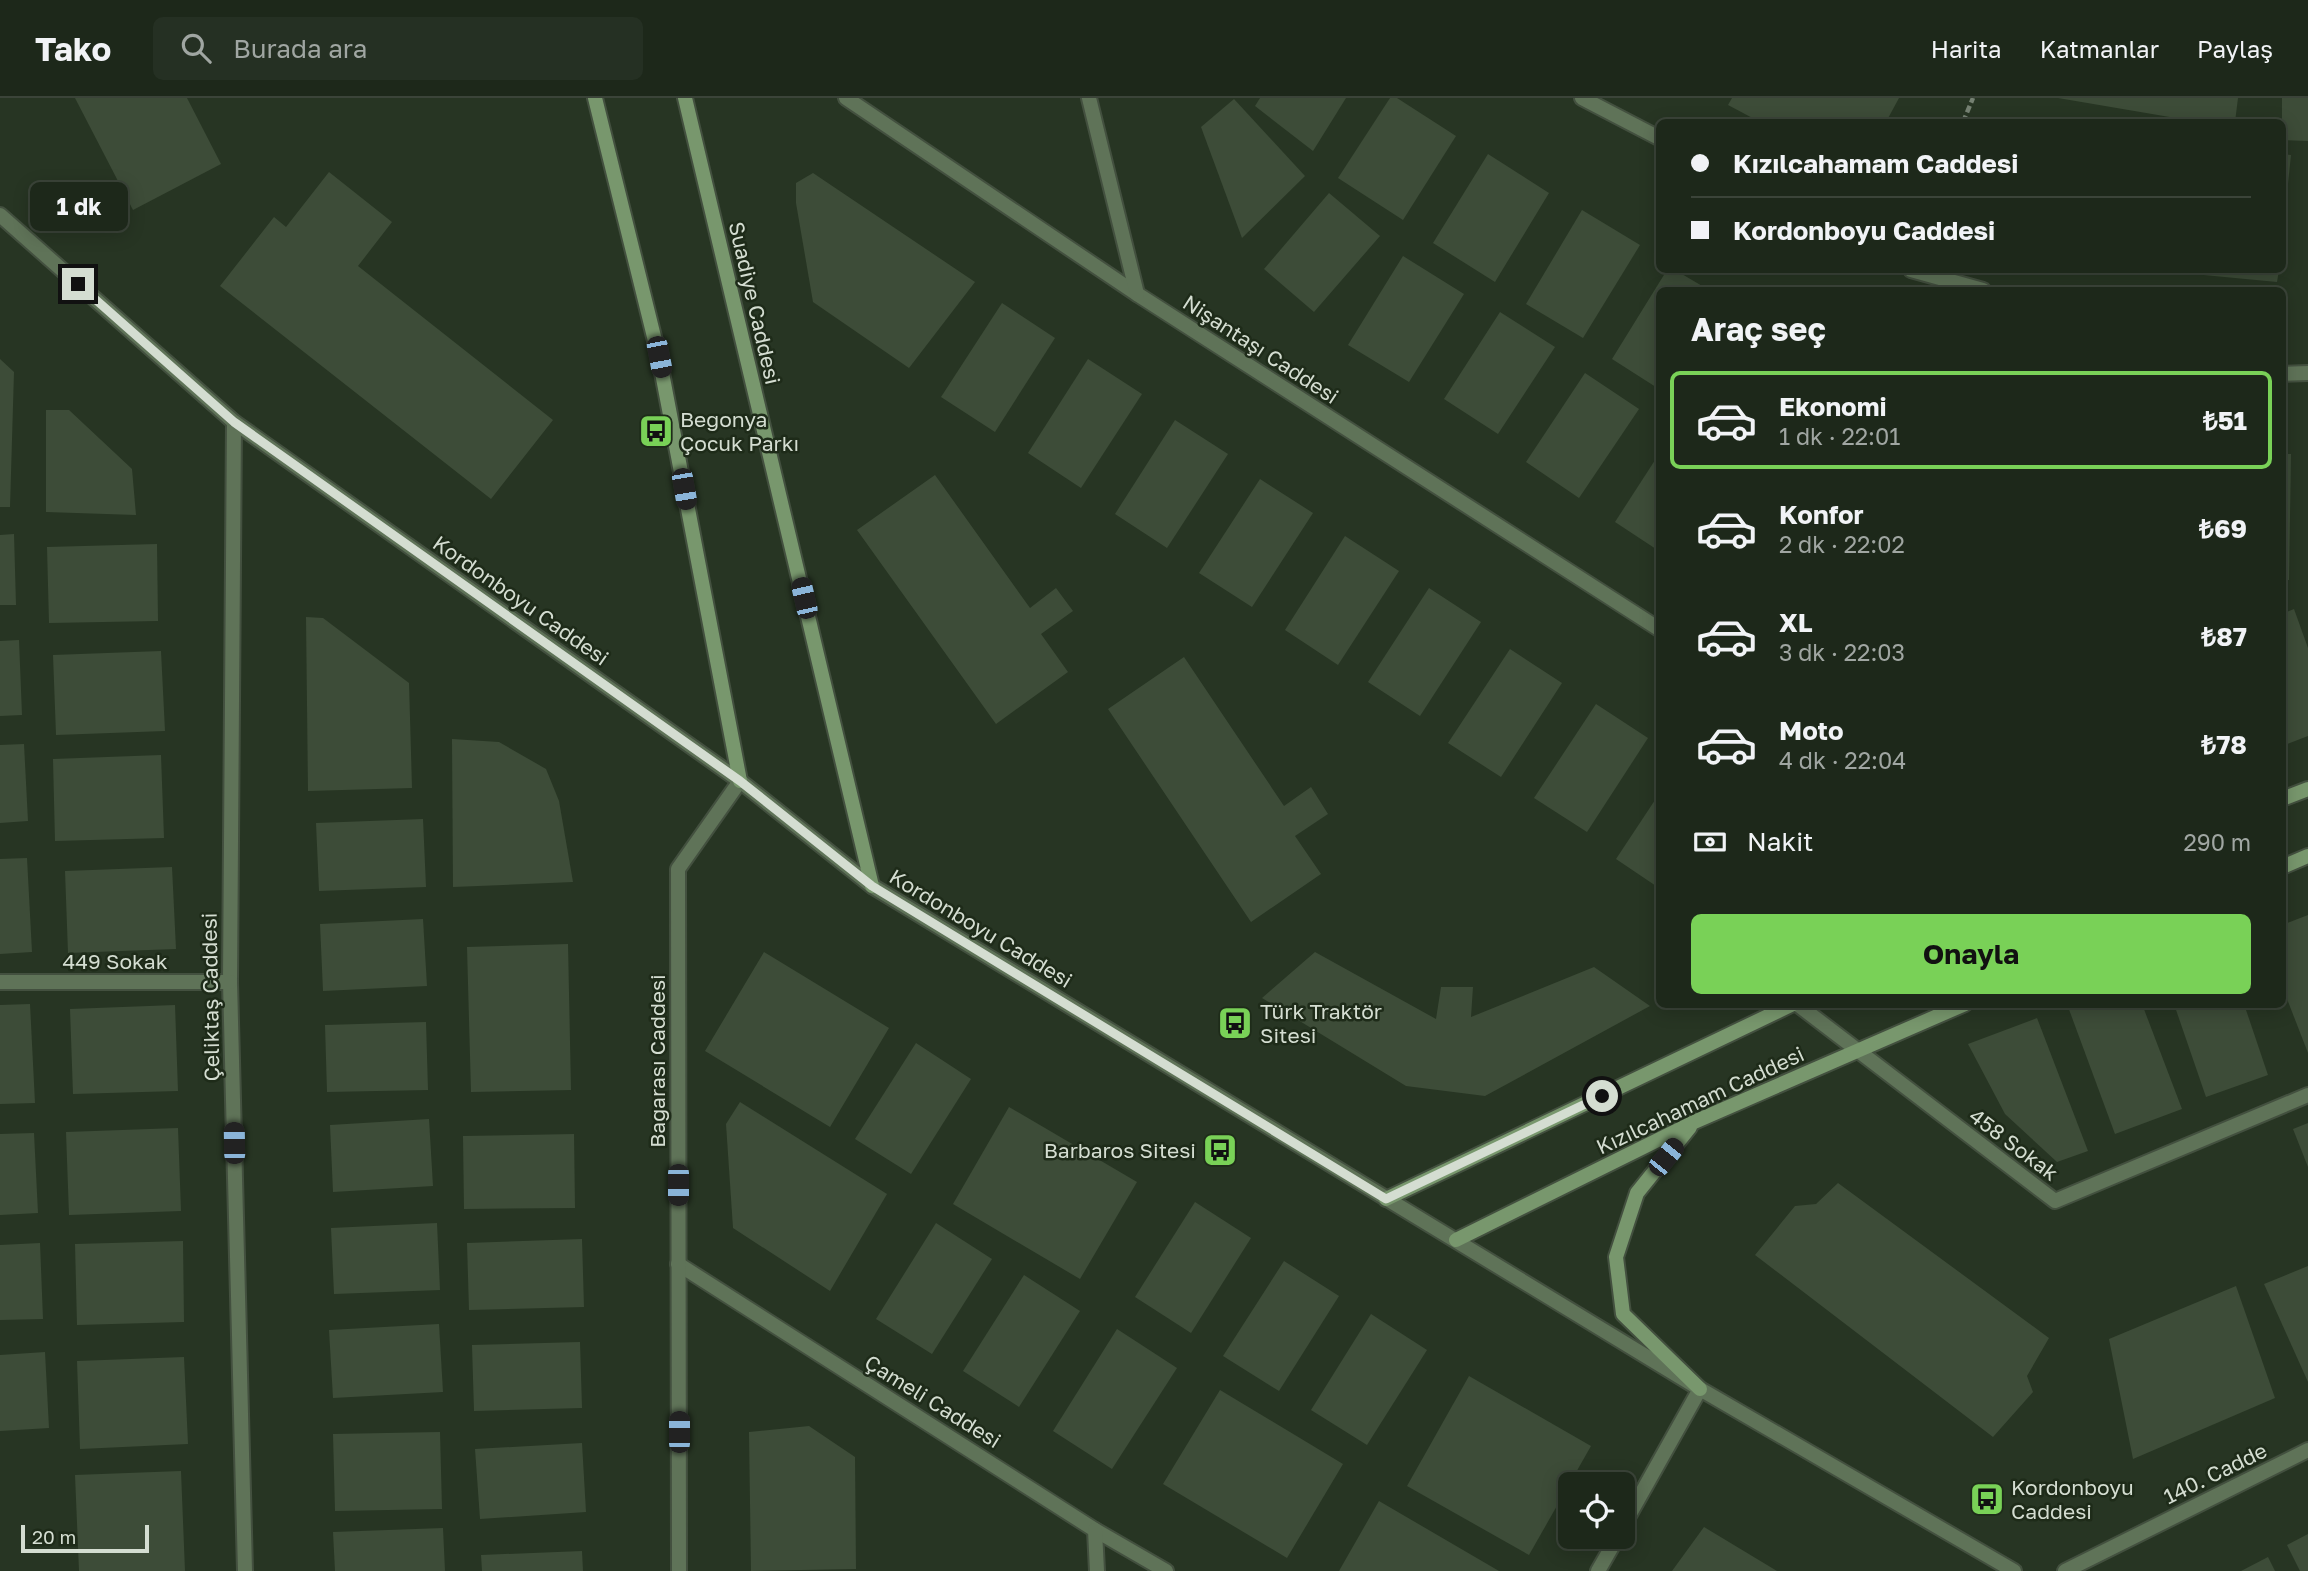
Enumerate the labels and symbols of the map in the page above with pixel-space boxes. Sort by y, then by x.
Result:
callout: 1 dk [29,183,127,232]
street label: Suadiye Caddesi [724,219,786,387]
route end [62,268,94,300]
street label: Nişantaşı Caddesi [1178,289,1344,409]
car [645,334,674,380]
place label: Begonya Çocuk Parkı [680,406,799,456]
bus stop icon: Begonya Çocuk Parkı [637,412,675,450]
car [671,466,698,512]
street label: Kordonboyu Caddesi [428,529,614,671]
car [790,575,819,621]
street label: Kordonboyu Caddesi [885,863,1077,993]
street label: Çeliktaş Caddesi [196,912,224,1082]
street label: 449 Sokak [63,948,168,974]
street label: Bağarası Caddesi [644,974,670,1148]
place label: Türk Traktör Sitesi [1260,998,1382,1048]
bus stop icon: Türk Traktör Sitesi [1216,1004,1254,1042]
street label: Kızılcahamam Caddesi [1592,1040,1808,1160]
route start [1586,1080,1618,1112]
street label: 458 Sokak [1964,1102,2064,1186]
car [224,1122,245,1164]
bus stop icon: Barbaros Sitesi [1201,1131,1239,1169]
car [1645,1134,1688,1180]
place label: Barbaros Sitesi [1044,1137,1196,1163]
car [668,1164,689,1206]
street label: Çameli Caddesi [860,1349,1006,1453]
car [669,1411,690,1453]
street label: 140. Cadde [2159,1437,2271,1509]
place label: Kordonboyu Caddesi [2011,1474,2134,1524]
bus stop icon: Kordonboyu Caddesi [1968,1480,2006,1518]
scale bar [21,1522,149,1554]

